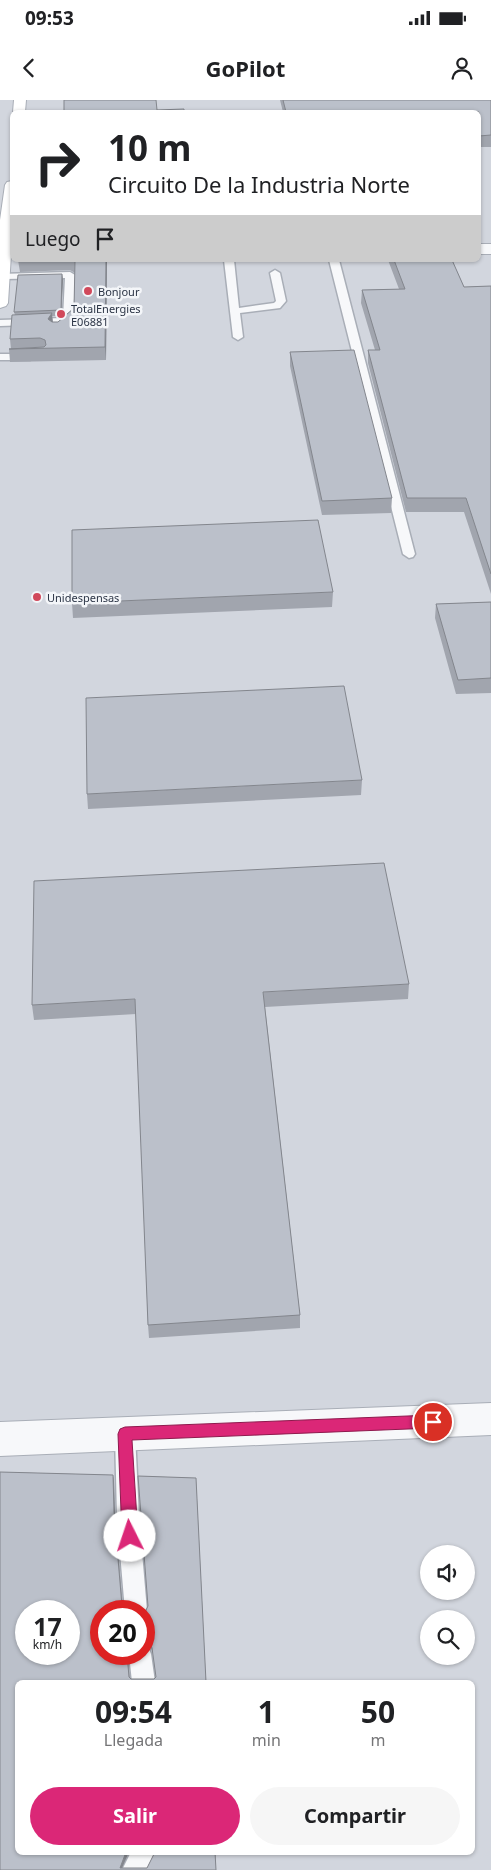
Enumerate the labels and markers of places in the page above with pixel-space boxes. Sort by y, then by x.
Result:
place label: Bonjour [98,284,140,299]
marker: Bonjour [82,285,94,297]
place label: TotalEnergies E06881 [71,301,141,329]
marker: TotalEnergies E06881 [55,308,67,320]
place label: Unidespensas [47,590,119,605]
marker: Unidespensas [31,591,43,603]
pin [412,1401,454,1443]

